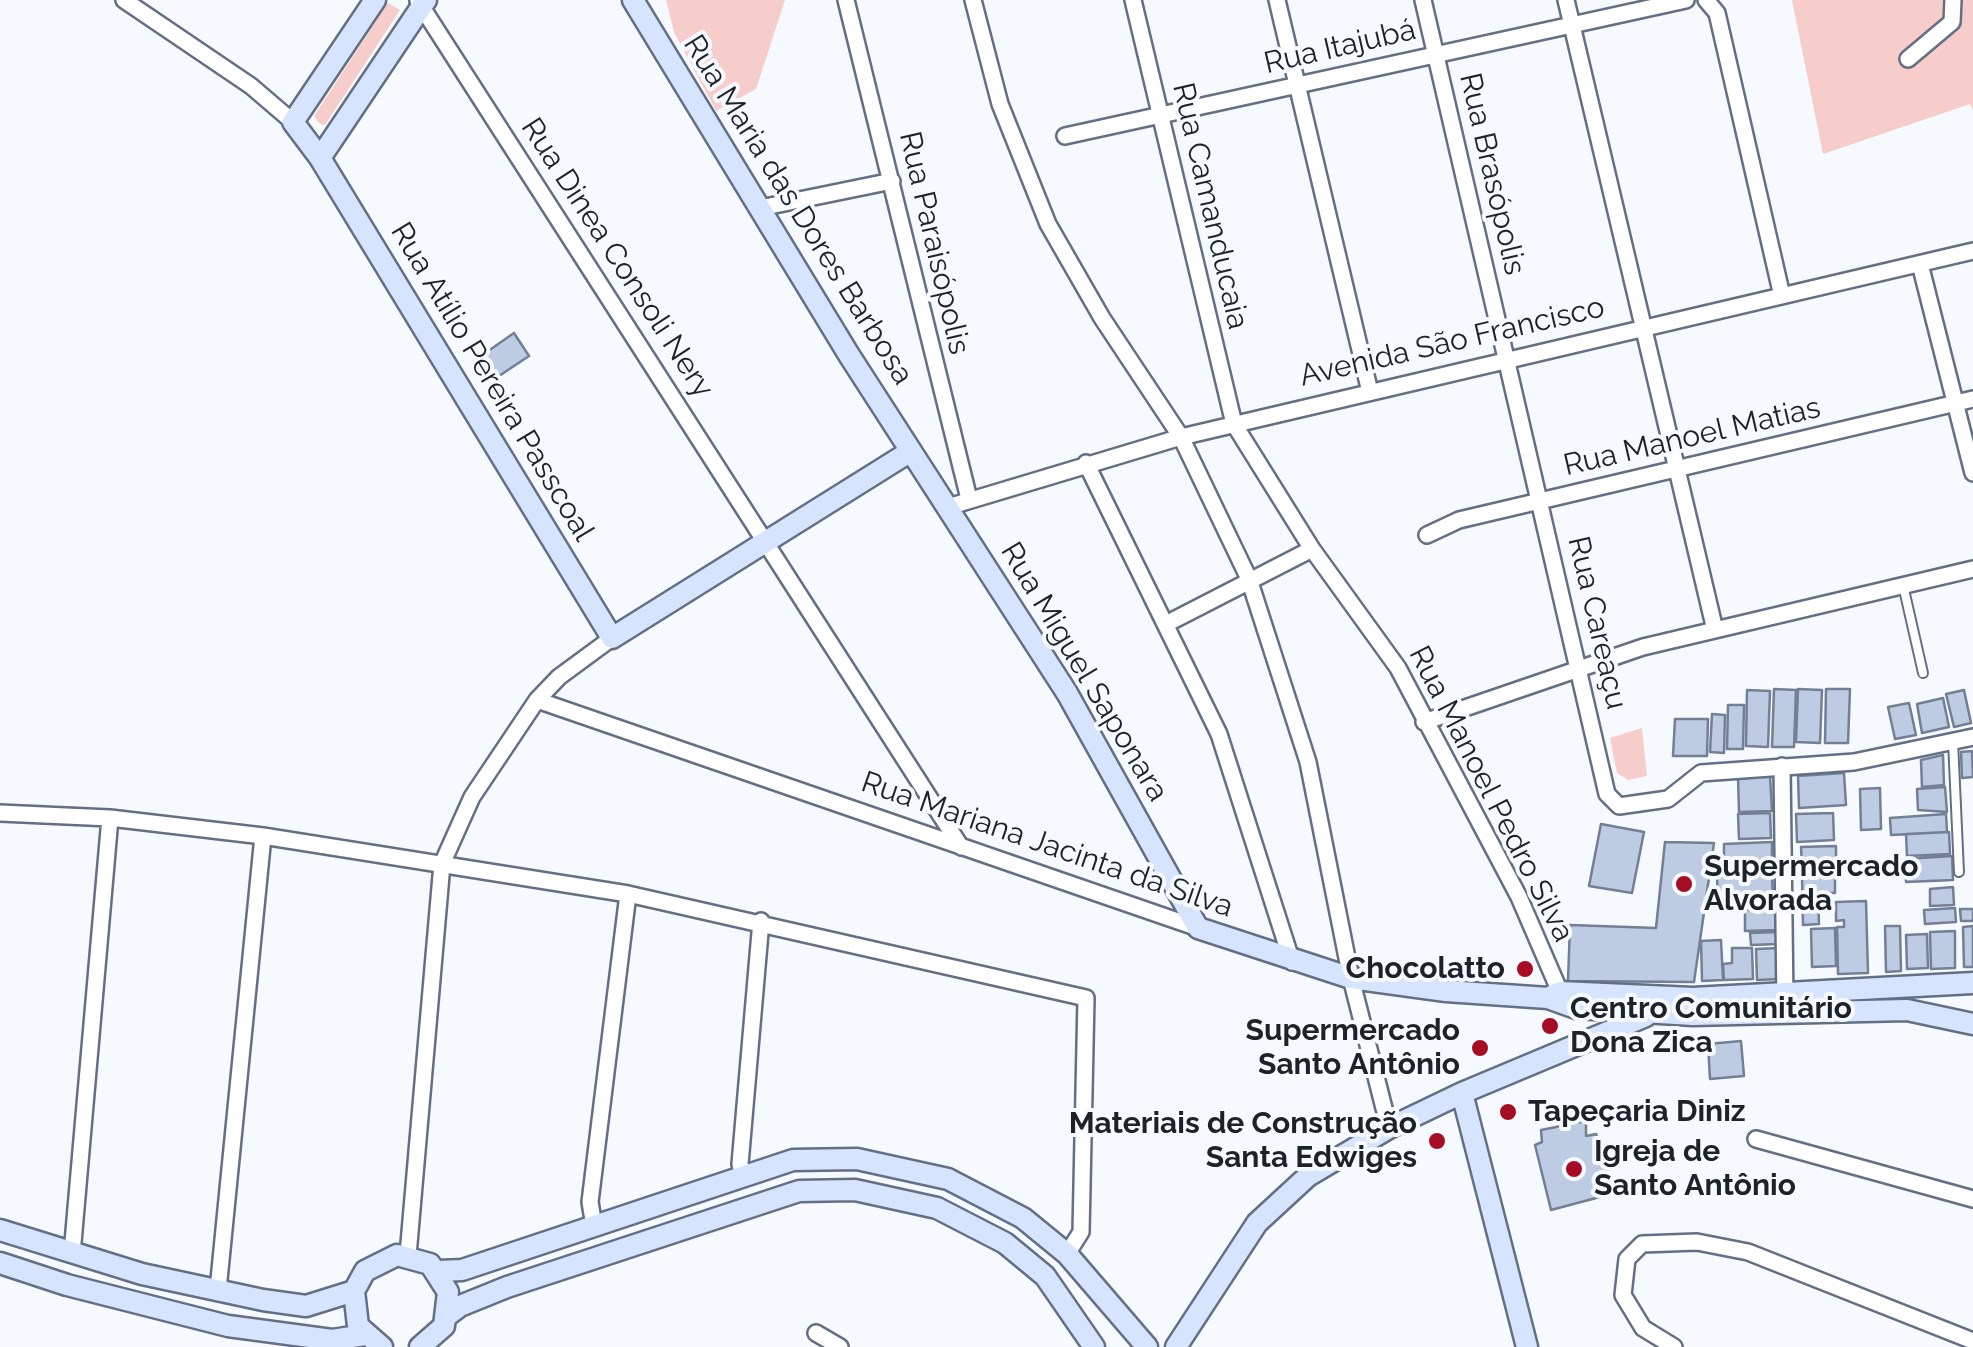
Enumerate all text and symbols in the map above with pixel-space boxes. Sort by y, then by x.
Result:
street label: Rua Itajubá [1261,12,1419,82]
street label: Rua Maria das Dores Barbosa [675,29,921,391]
street label: Rua Brasópolis [1451,70,1533,278]
street label: Rua Camanducaia [1164,79,1256,333]
street label: Rua Dinea Consoli Nery [513,111,721,405]
street label: Rua Paraisópolis [891,128,977,358]
street label: Rua Atílio Pereira Passcoal [383,216,601,548]
street label: Avenida São Francisco [1296,289,1608,395]
street label: Rua Manoel Matias [1560,390,1824,484]
street label: Rua Careaçu [1560,533,1634,713]
street label: Rua Miguel Saponara [993,536,1175,808]
street label: Rua Manoel Pedro Silva [1401,640,1581,948]
street label: Rua Mariana Jacinta da Silva [857,764,1237,926]
place label: Supermercado Alvorada [1704,849,1918,920]
marker: Supermercado Alvorada [1673,873,1695,895]
place label: Chocolatto [1346,951,1505,987]
marker: Chocolatto [1514,958,1536,980]
place label: Centro Comunitário Dona Zica [1570,991,1852,1062]
place label: Supermercado Santo Antônio [1246,1013,1460,1084]
marker: Centro Comunitário Dona Zica [1539,1015,1561,1037]
marker: Supermercado Santo Antônio [1469,1037,1491,1059]
place label: Tapeçaria Diniz [1528,1094,1746,1130]
marker: Tapeçaria Diniz [1497,1101,1519,1123]
place label: Materiais de Construção Santa Edwiges [1069,1106,1417,1176]
marker: Materiais de Construção Santa Edwiges [1426,1130,1448,1152]
place label: Igreja de Santo Antônio [1594,1134,1796,1204]
marker: Igreja de Santo Antônio [1563,1158,1585,1180]

